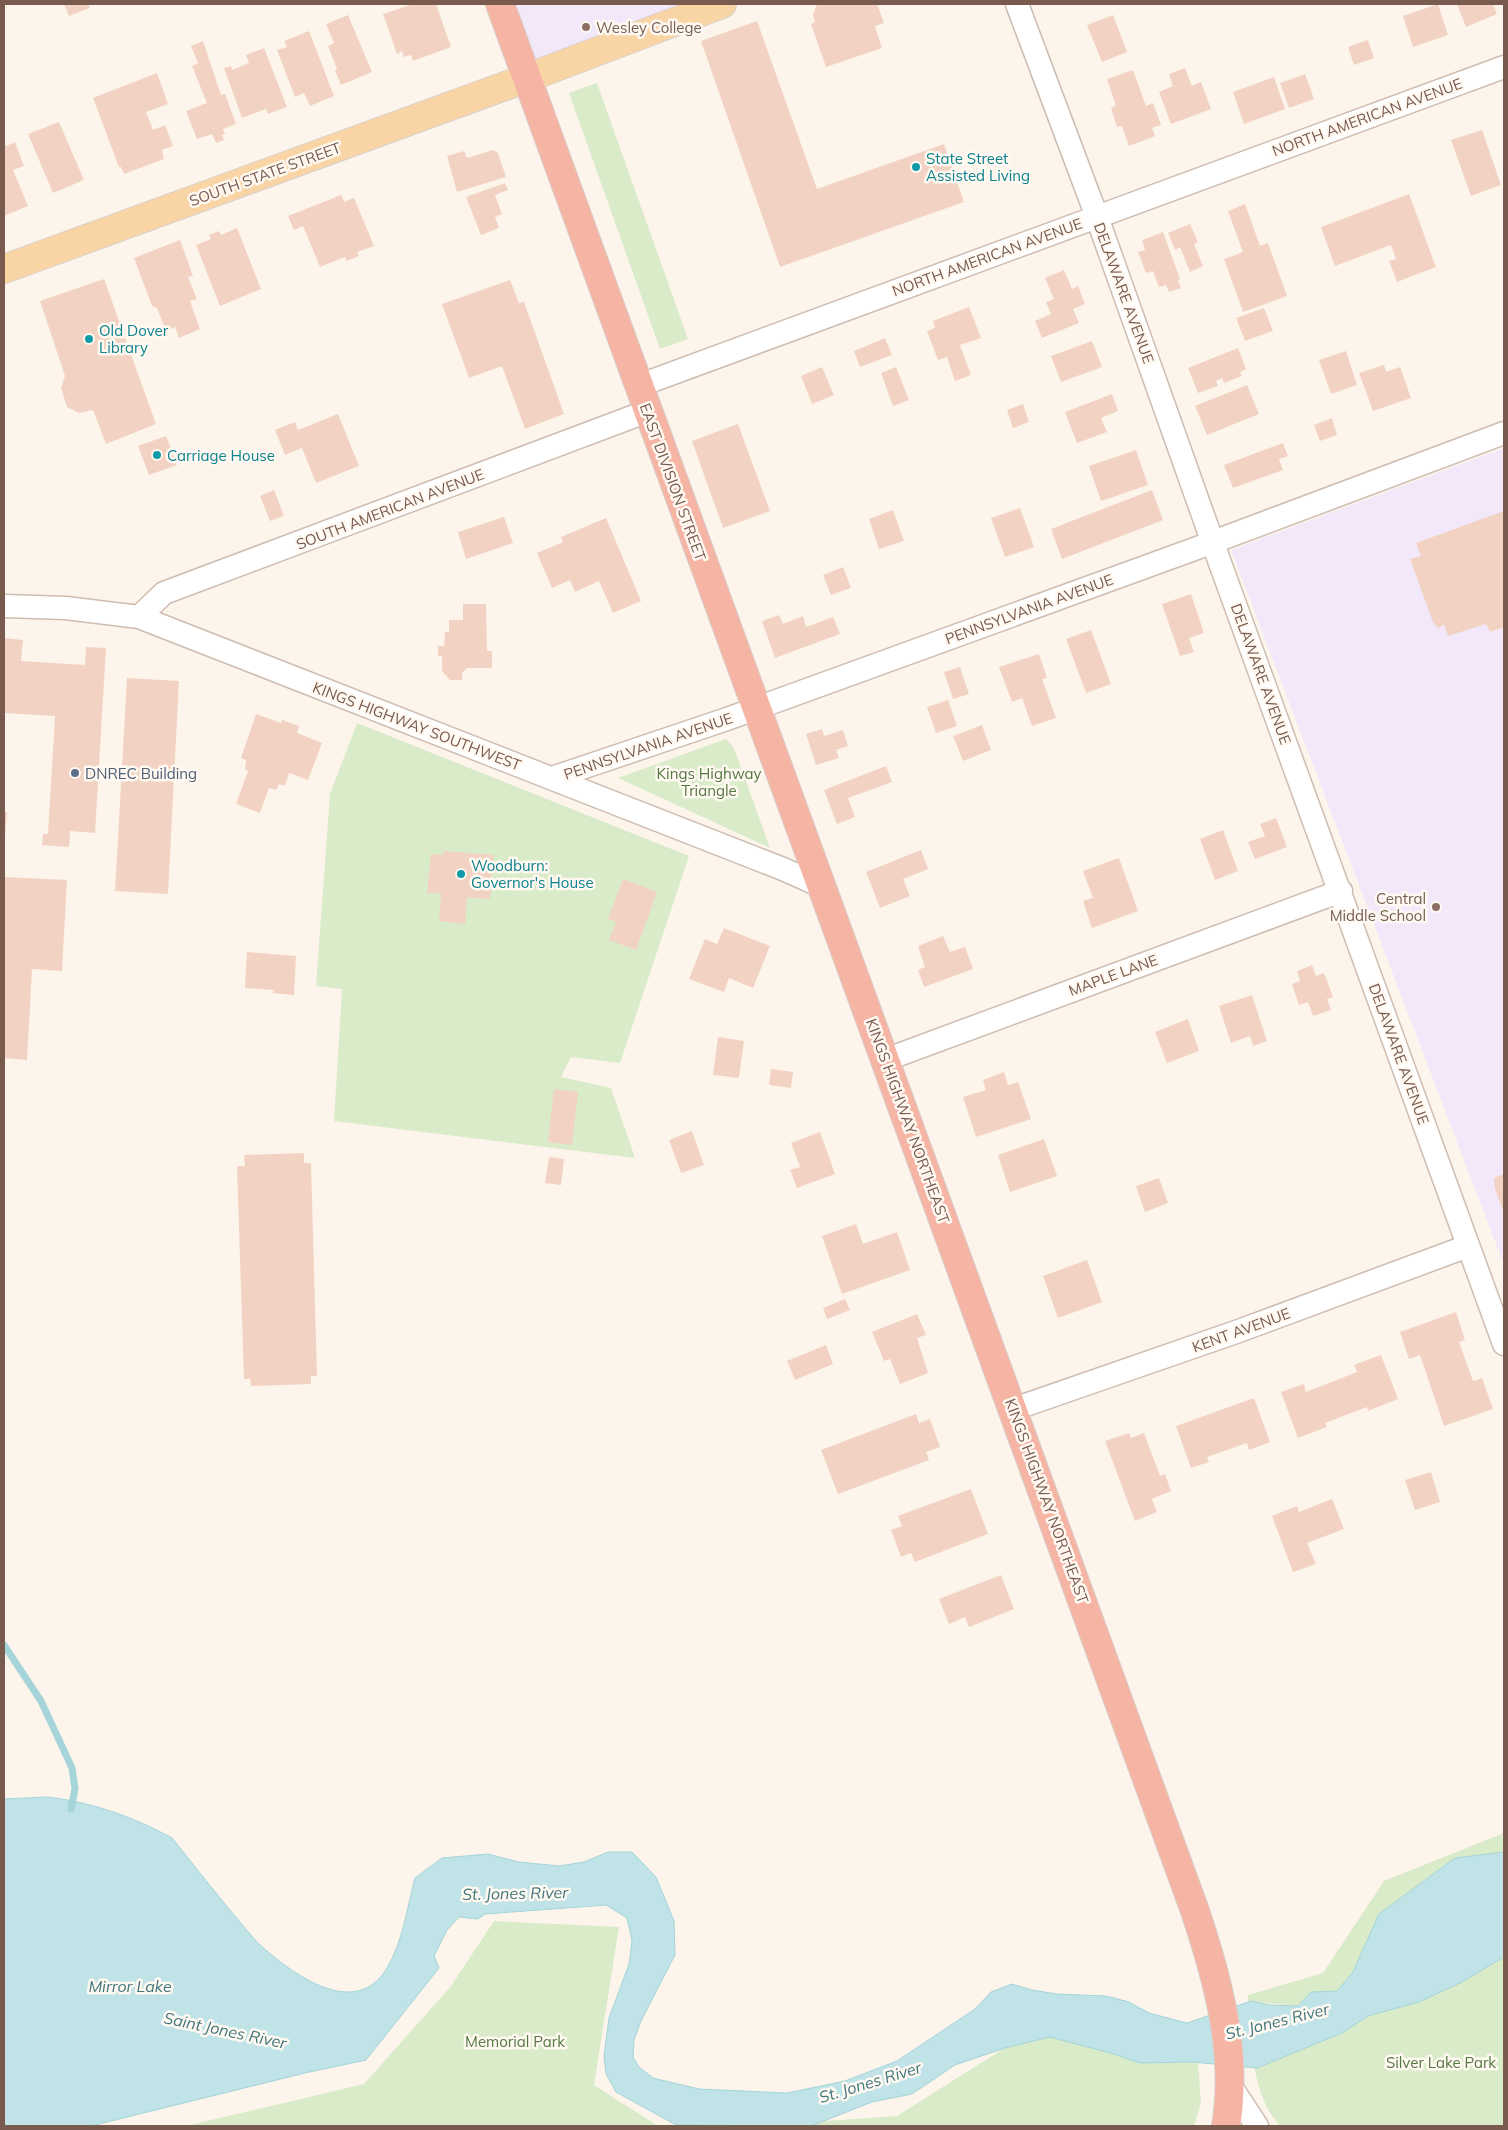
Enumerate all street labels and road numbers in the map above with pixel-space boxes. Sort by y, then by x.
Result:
street label: NORTH AMERICAN AVENUE [1269,74,1465,160]
street label: SOUTH STATE STREET [187,138,343,210]
street label: NORTH AMERICAN AVENUE [889,214,1085,300]
street label: DELAWARE AVENUE [1090,220,1158,366]
street label: EAST DIVISION STREET [636,401,710,563]
street label: SOUTH AMERICAN AVENUE [293,464,487,554]
street label: PENNSYLVANIA AVENUE [942,570,1116,648]
street label: DELAWARE AVENUE [1227,601,1295,747]
street label: KINGS HIGHWAY SOUTHWEST [310,677,524,775]
street label: PENNSYLVANIA AVENUE [561,708,735,784]
street label: MAPLE LANE [1066,950,1160,1000]
street label: DELAWARE AVENUE [1365,981,1433,1127]
street label: KINGS HIGHWAY NORTHEAST [862,1016,954,1226]
street label: KENT AVENUE [1189,1303,1293,1357]
street label: KINGS HIGHWAY NORTHEAST [1001,1396,1093,1606]

